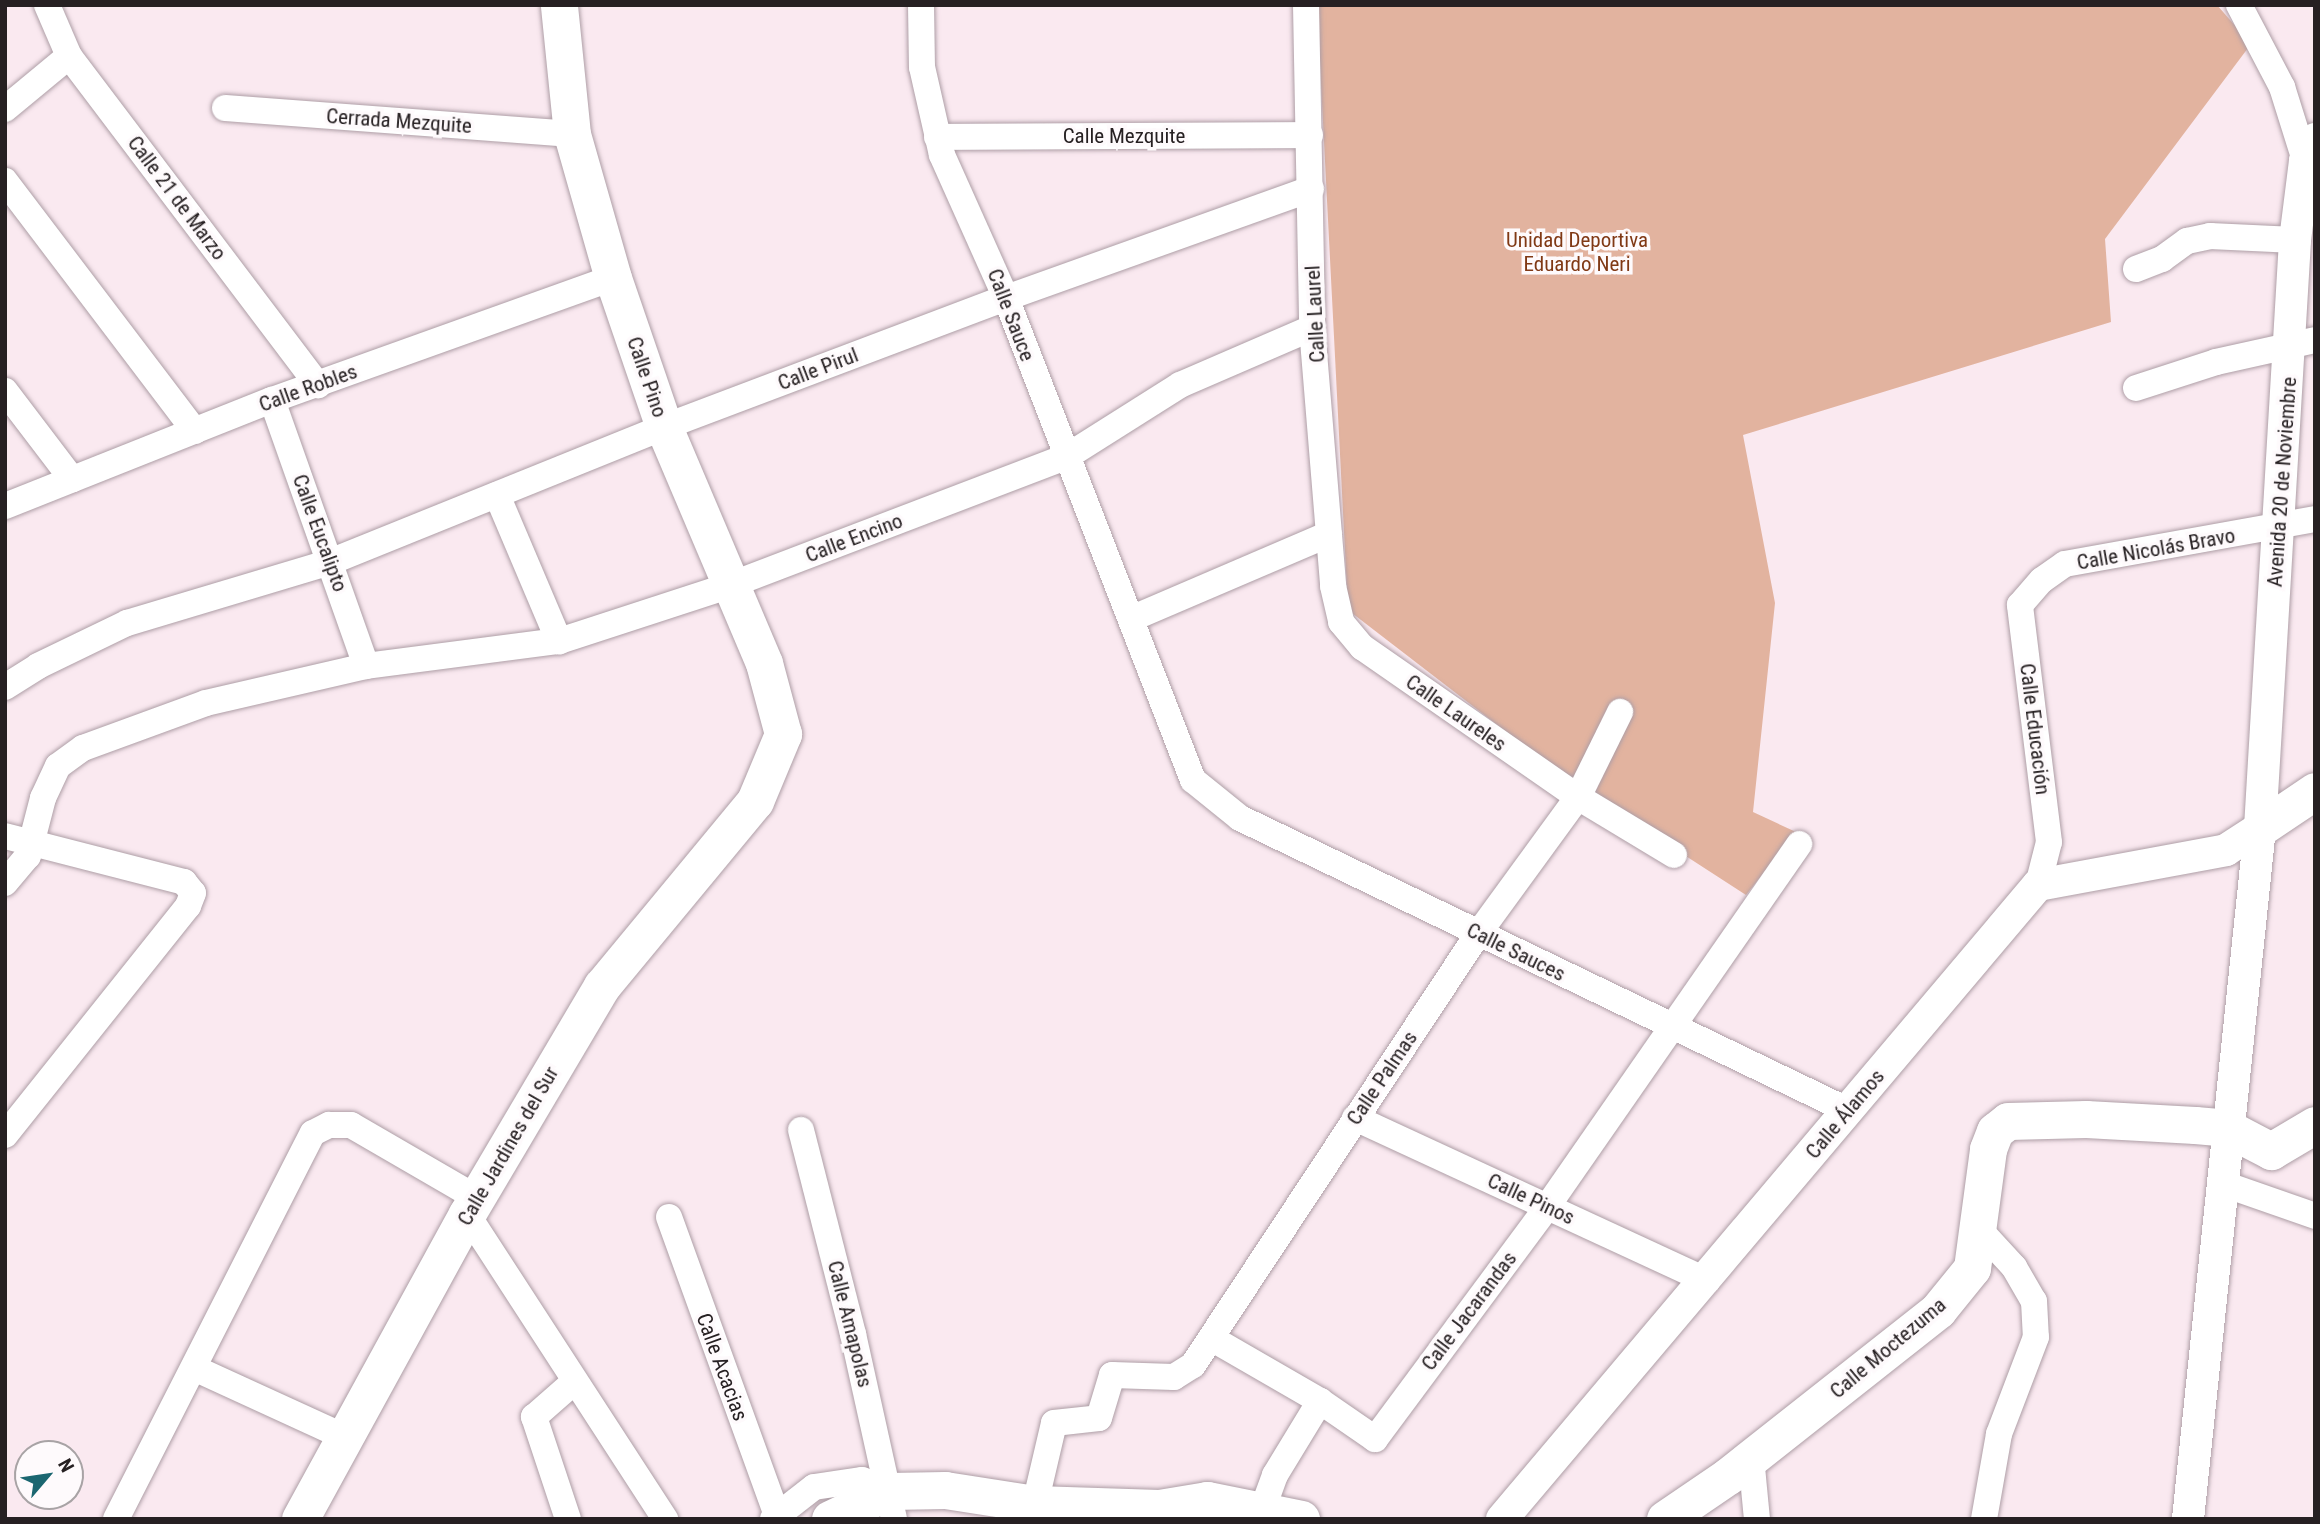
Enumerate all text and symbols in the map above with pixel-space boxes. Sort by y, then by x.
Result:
street label: Cerrada Mezquite [325,103,473,139]
street label: Calle Mezquite [1063,123,1185,149]
street label: Calle 21 de Marzo [122,131,232,265]
park label: Unidad Deportiva Eduardo Neri [1506,227,1648,277]
street label: Calle Sauce [982,265,1040,365]
street label: Calle Laurel [1300,265,1330,363]
street label: Calle Pino [622,333,672,421]
street label: Calle Pirul [774,342,862,396]
street label: Calle Robles [256,359,360,417]
street label: Avenida 20 de Noviembre [2262,376,2302,588]
street label: Calle Eucalipto [287,471,353,595]
street label: Calle Encino [802,508,906,568]
street label: Calle Nicolás Bravo [2075,523,2237,575]
street label: Calle Educación [2014,662,2056,796]
street label: Calle Laureles [1401,669,1511,757]
street label: Calle Sauces [1463,917,1569,987]
street label: Calle Palmas [1341,1026,1423,1130]
street label: Calle Jardines del Sur [452,1062,564,1230]
street label: Calle Álamos [1800,1064,1890,1164]
street label: Calle Pinos [1484,1168,1578,1230]
street label: Calle Jacarandas [1416,1247,1522,1375]
street label: Calle Amapolas [822,1258,878,1390]
street label: Calle Moctezuma [1825,1292,1951,1404]
street label: Calle Acacias [691,1310,753,1424]
north arrow [14,1440,84,1510]
text: N [53,1455,79,1476]

